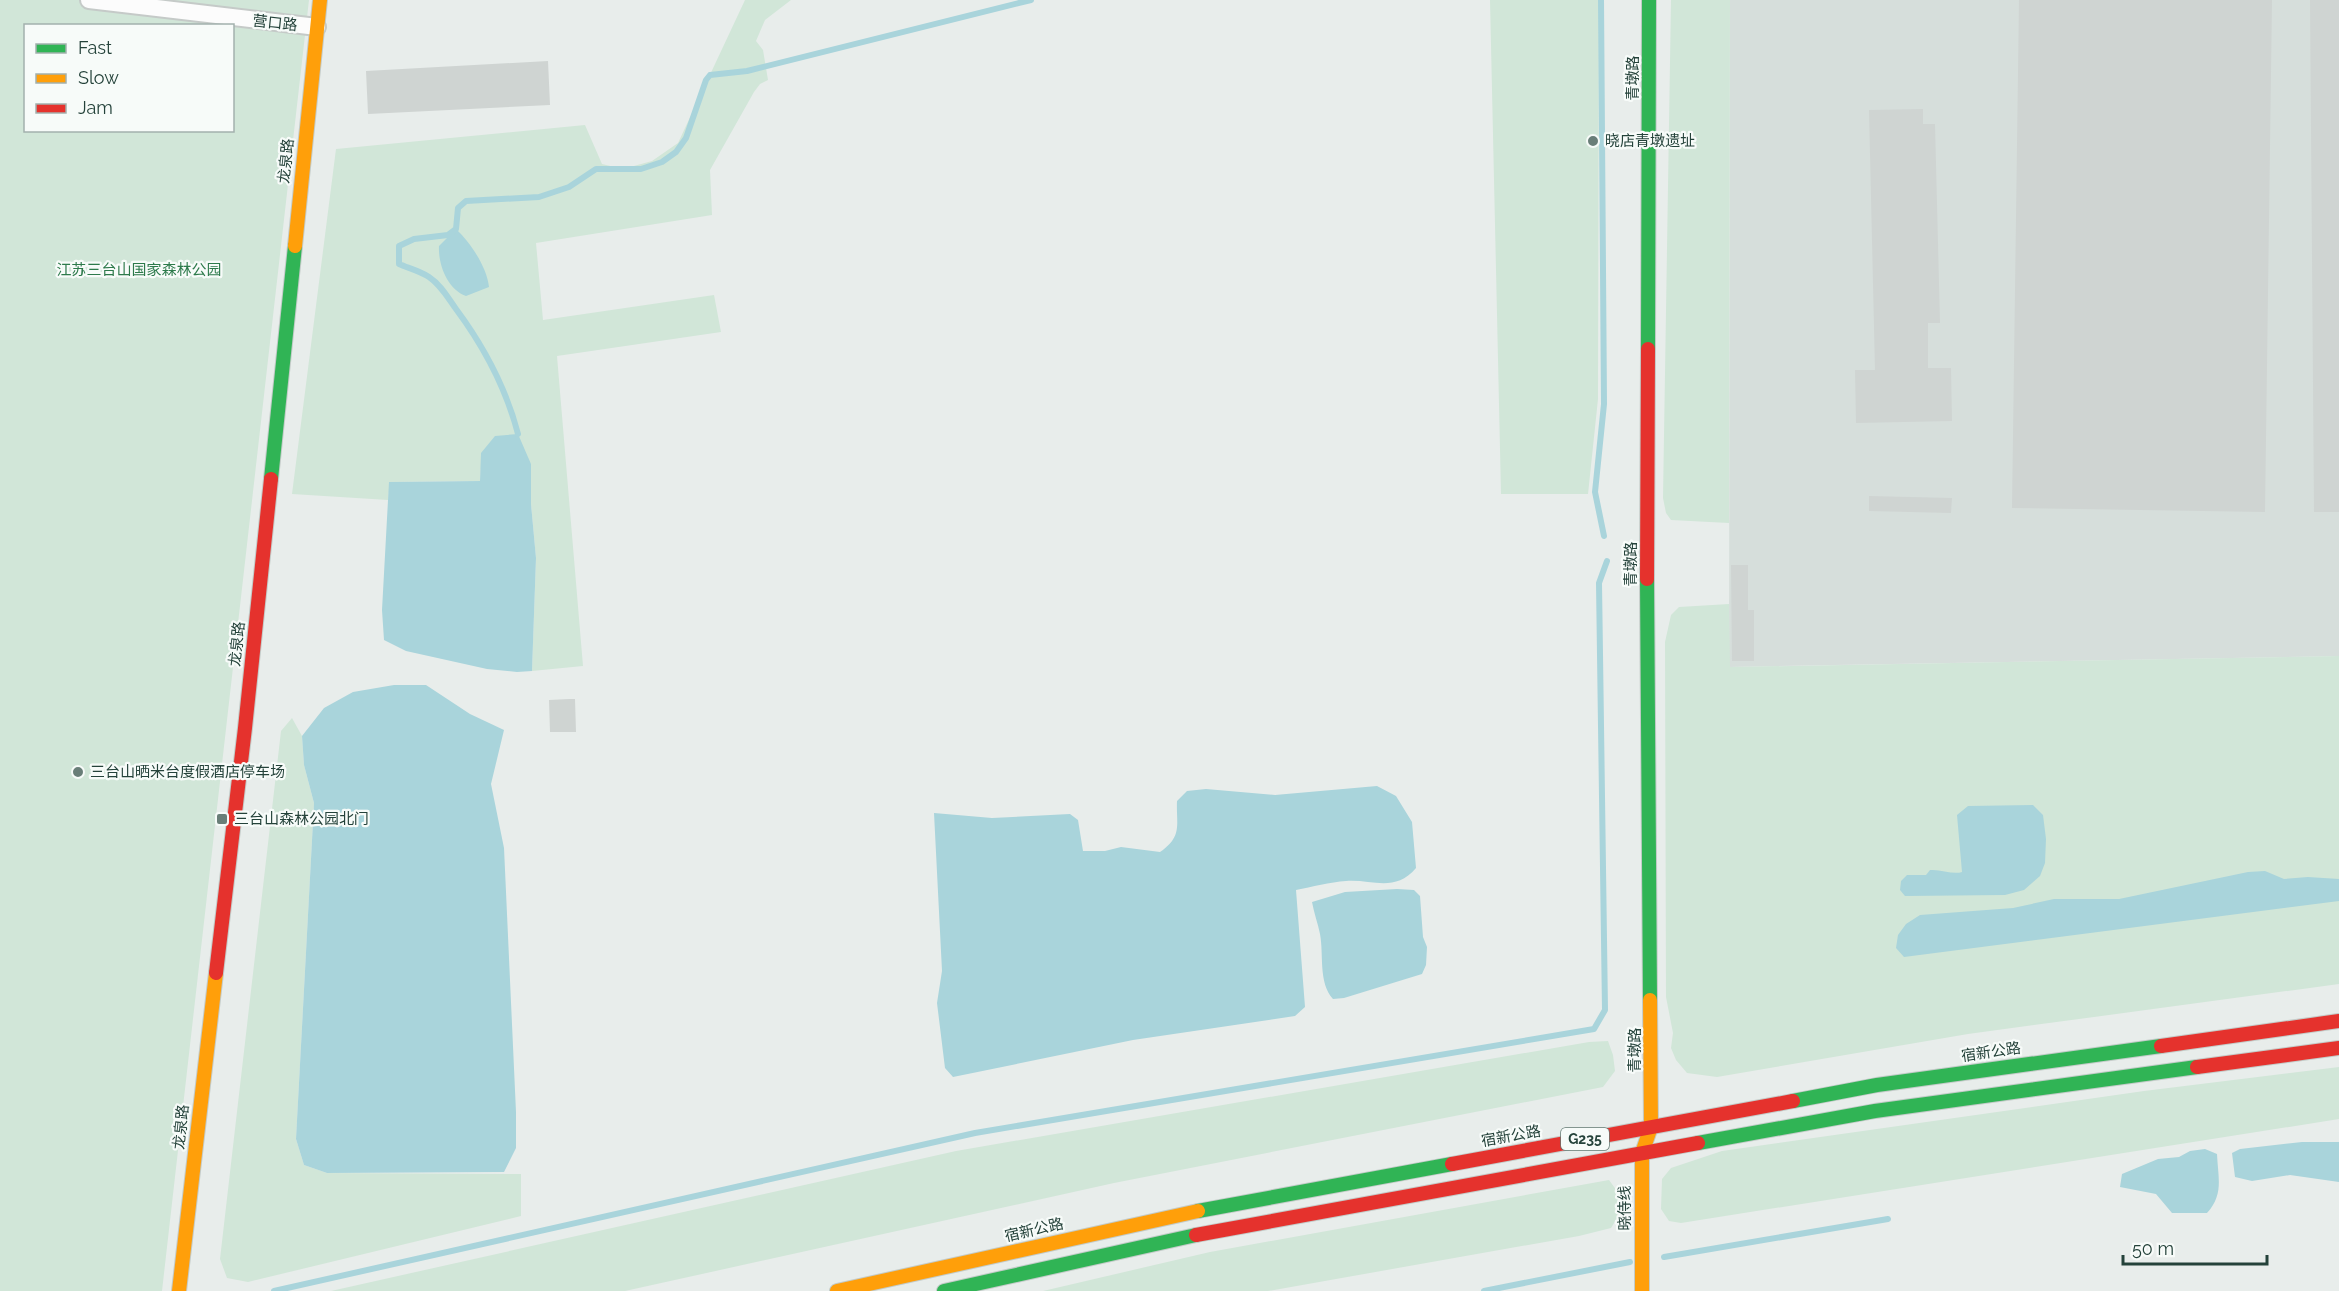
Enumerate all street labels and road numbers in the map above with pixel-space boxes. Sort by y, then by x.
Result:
street label: 营口路 [252,12,298,34]
street label: 青墩路 [1624,55,1642,101]
street label: 龙泉路 [275,138,297,184]
street label: 青墩路 [1622,541,1640,587]
street label: 龙泉路 [226,621,248,667]
street label: 青墩路 [1626,1027,1644,1073]
street label: 宿新公路 [1960,1039,2022,1065]
street label: 龙泉路 [170,1104,192,1150]
street label: 宿新公路 [1480,1122,1542,1150]
road number: G235 [1561,1128,1609,1150]
street label: 晓侍线 [1616,1185,1634,1231]
street label: 宿新公路 [1003,1214,1065,1246]

